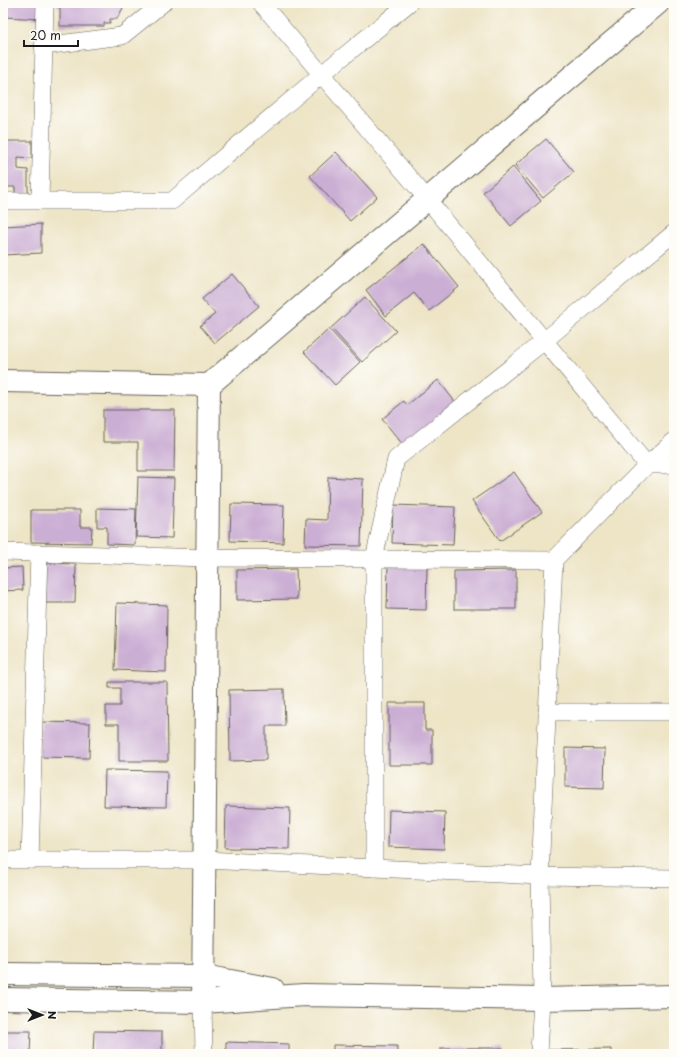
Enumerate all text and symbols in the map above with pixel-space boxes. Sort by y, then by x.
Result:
scale bar [24,22,78,48]
text: 20 m [30,26,61,44]
north arrow [22,995,62,1035]
text: N [44,1011,61,1020]

